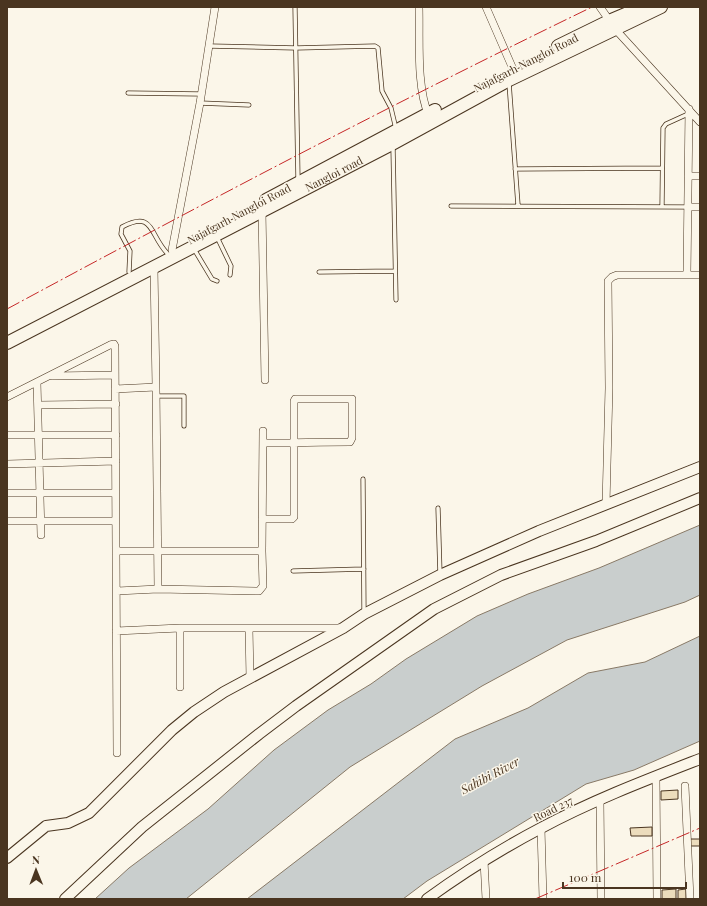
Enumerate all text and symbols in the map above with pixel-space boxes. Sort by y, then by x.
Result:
street label: Najafgarh Nangloi Road [471,29,581,95]
street label: Nangloi road [302,152,366,195]
street label: Najafgarh Nangloi Road [184,180,294,247]
water label: Sahibi River [457,753,522,798]
street label: Road 237 [530,792,576,825]
north arrow [16,850,56,890]
text: N [32,852,40,867]
scale bar [563,864,686,890]
text: 100 m [569,869,602,885]

